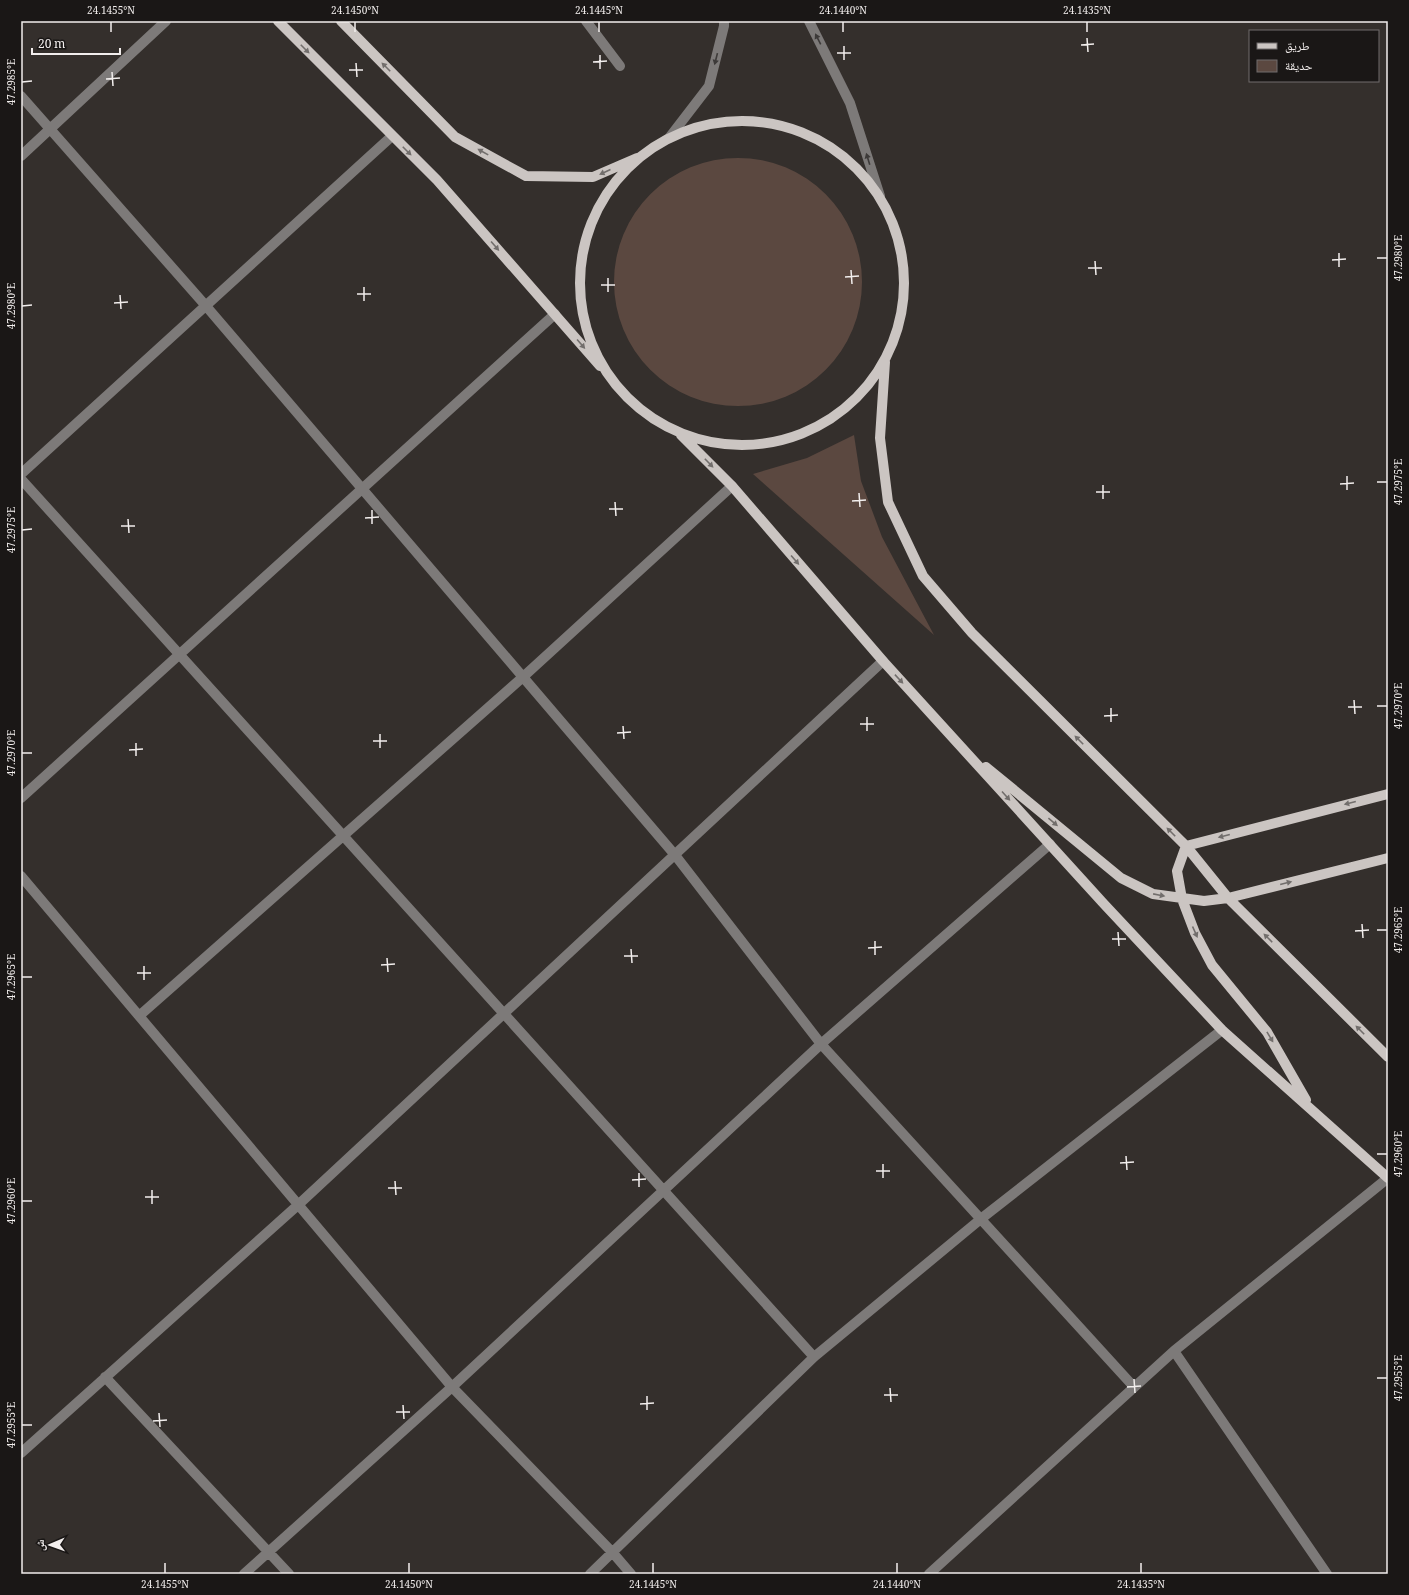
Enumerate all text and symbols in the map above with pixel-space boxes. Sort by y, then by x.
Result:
text: 24.1455°N [87,3,135,20]
text: 24.1450°N [331,3,379,20]
text: 24.1445°N [575,3,623,20]
text: 24.1440°N [819,3,867,20]
text: 24.1435°N [1063,3,1111,20]
scale bar [32,30,120,56]
legend [1249,30,1379,82]
one-way arrow [815,34,821,45]
text: 20 m [38,35,65,56]
text: طريق [1285,37,1310,58]
one-way arrow [301,44,310,54]
one-way arrow [713,53,719,65]
text: حديقة [1285,57,1313,78]
text: 47.2985°E [4,59,21,105]
one-way arrow [381,62,391,72]
one-way arrow [402,146,412,156]
one-way arrow [477,149,489,156]
one-way arrow [865,153,871,165]
one-way arrow [600,169,611,175]
text: 47.2980°E [1391,235,1408,281]
one-way arrow [490,242,499,251]
text: 47.2980°E [4,283,21,329]
one-way arrow [576,339,585,349]
one-way arrow [704,458,714,468]
text: 47.2975°E [1391,459,1408,505]
text: 47.2975°E [4,507,21,553]
one-way arrow [791,554,800,565]
one-way arrow [894,674,904,684]
text: 47.2970°E [1391,683,1408,729]
text: 47.2970°E [4,730,21,776]
one-way arrow [1075,735,1084,745]
one-way arrow [1001,790,1010,801]
one-way arrow [1344,801,1356,807]
one-way arrow [1048,818,1058,826]
one-way arrow [1166,827,1176,836]
one-way arrow [1218,833,1230,839]
one-way arrow [1280,880,1293,886]
one-way arrow [1153,893,1165,899]
text: 47.2965°E [1391,907,1408,953]
one-way arrow [1192,926,1198,937]
one-way arrow [1263,933,1273,943]
text: 47.2965°E [4,954,21,1000]
one-way arrow [1355,1025,1365,1034]
one-way arrow [1266,1031,1273,1043]
text: 47.2960°E [1391,1131,1408,1177]
text: 47.2960°E [4,1178,21,1224]
text: 47.2955°E [1391,1355,1408,1401]
text: 47.2955°E [4,1402,21,1448]
north arrow [30,1525,70,1565]
text: ش [32,1539,51,1551]
text: 24.1455°N [141,1577,189,1594]
text: 24.1450°N [385,1577,433,1594]
text: 24.1445°N [629,1577,677,1594]
text: 24.1440°N [873,1577,921,1594]
text: 24.1435°N [1117,1577,1165,1594]

